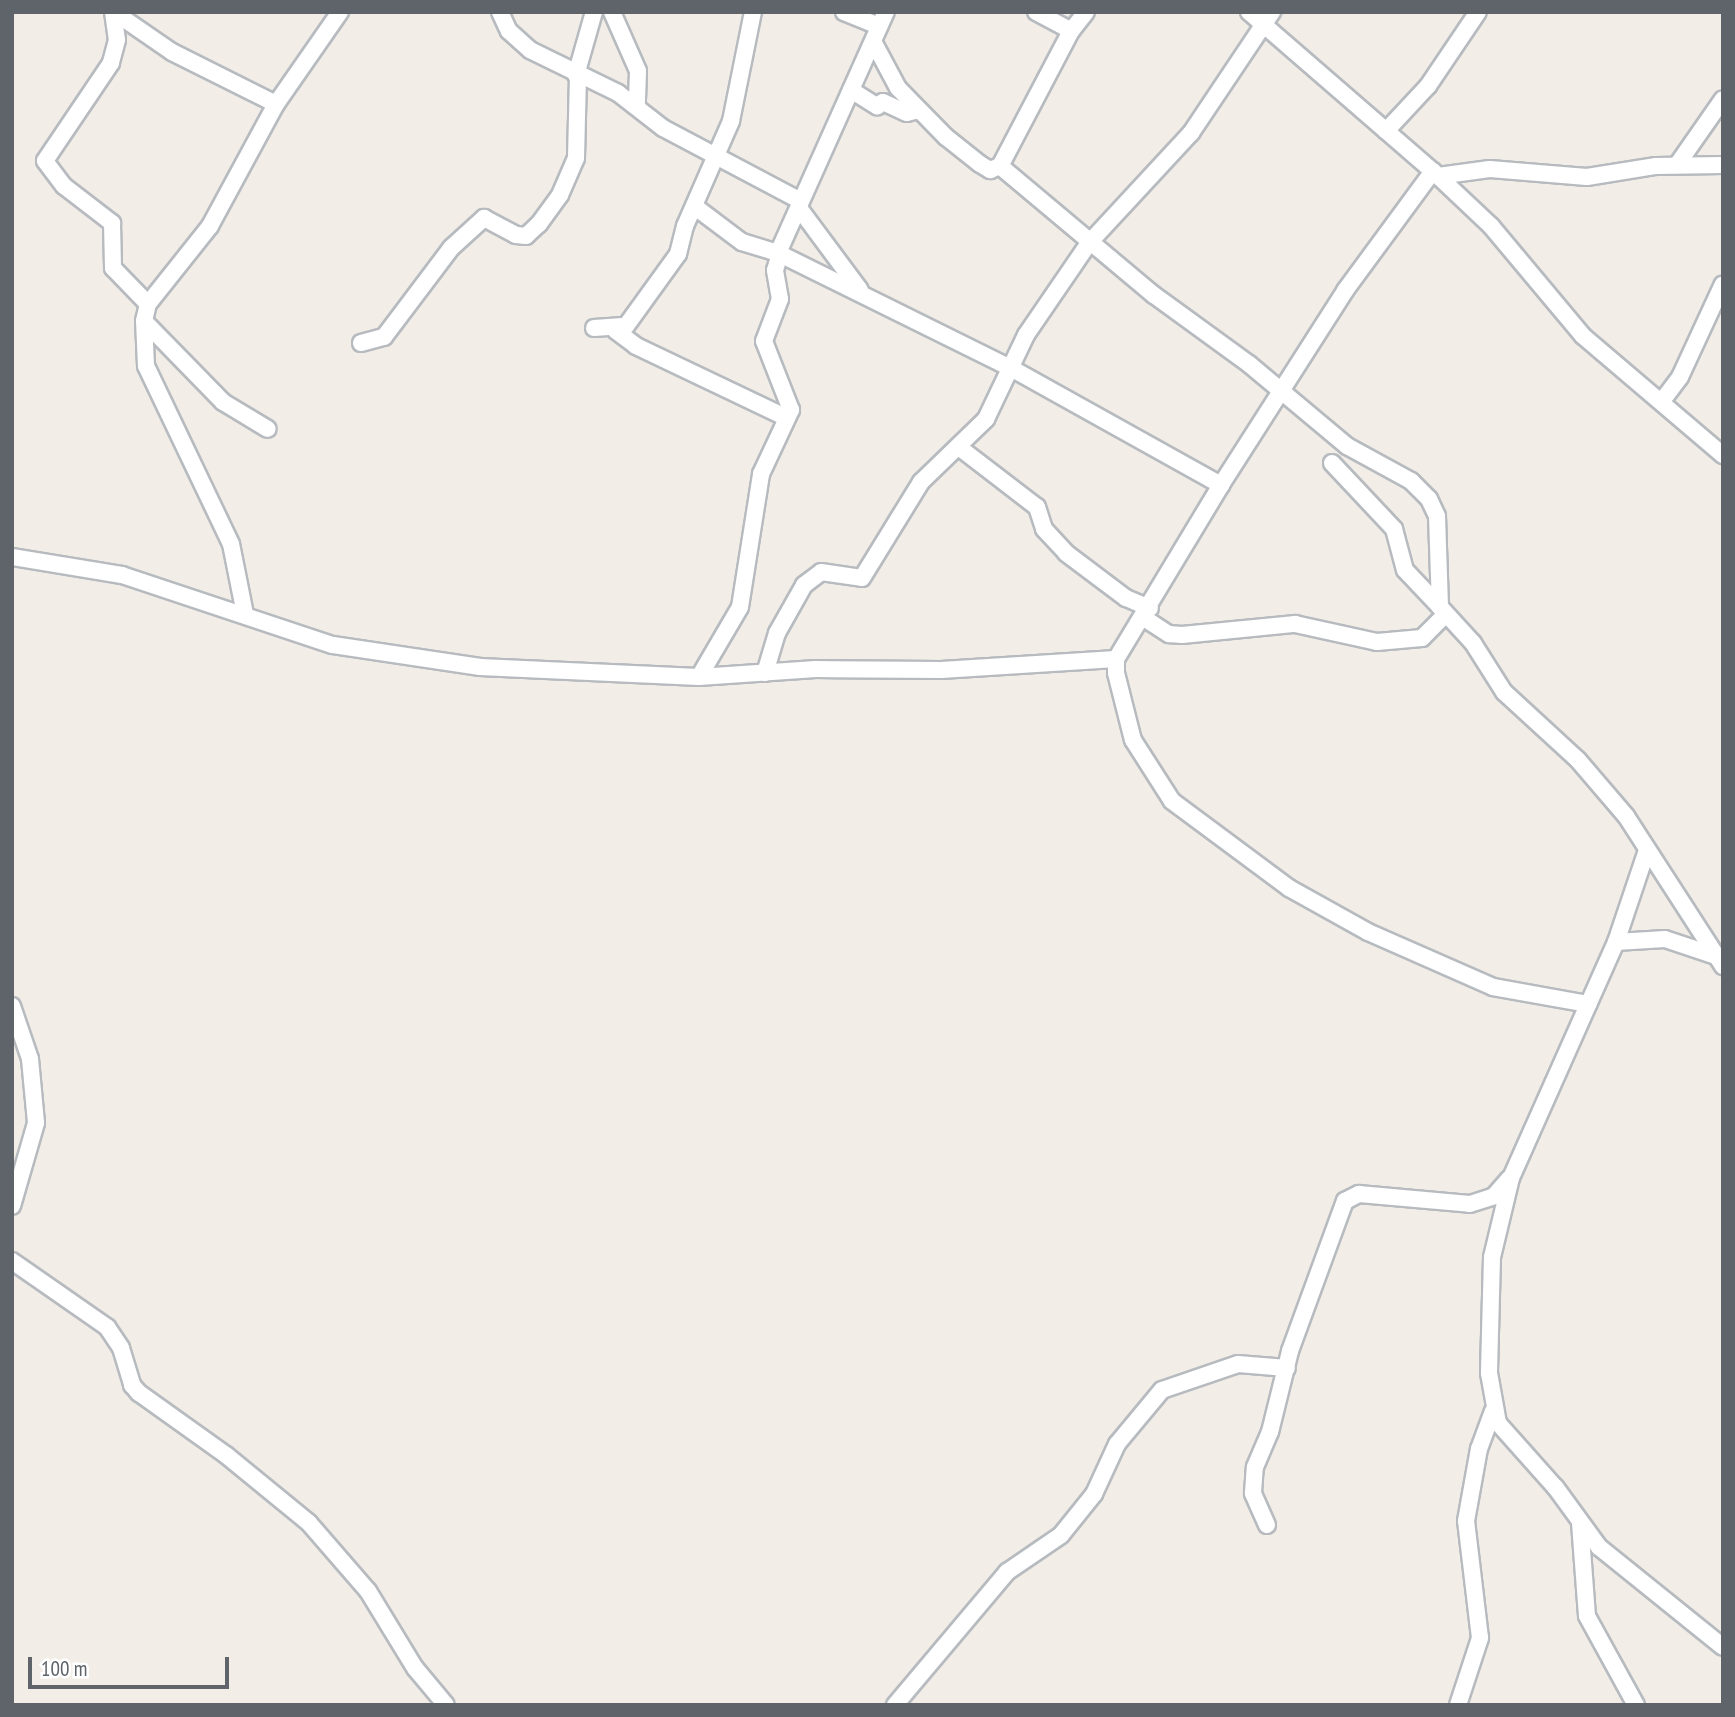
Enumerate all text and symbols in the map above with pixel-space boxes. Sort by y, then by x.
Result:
scale bar [32,1644,233,1688]
text: 100 m [41,1655,87,1682]

